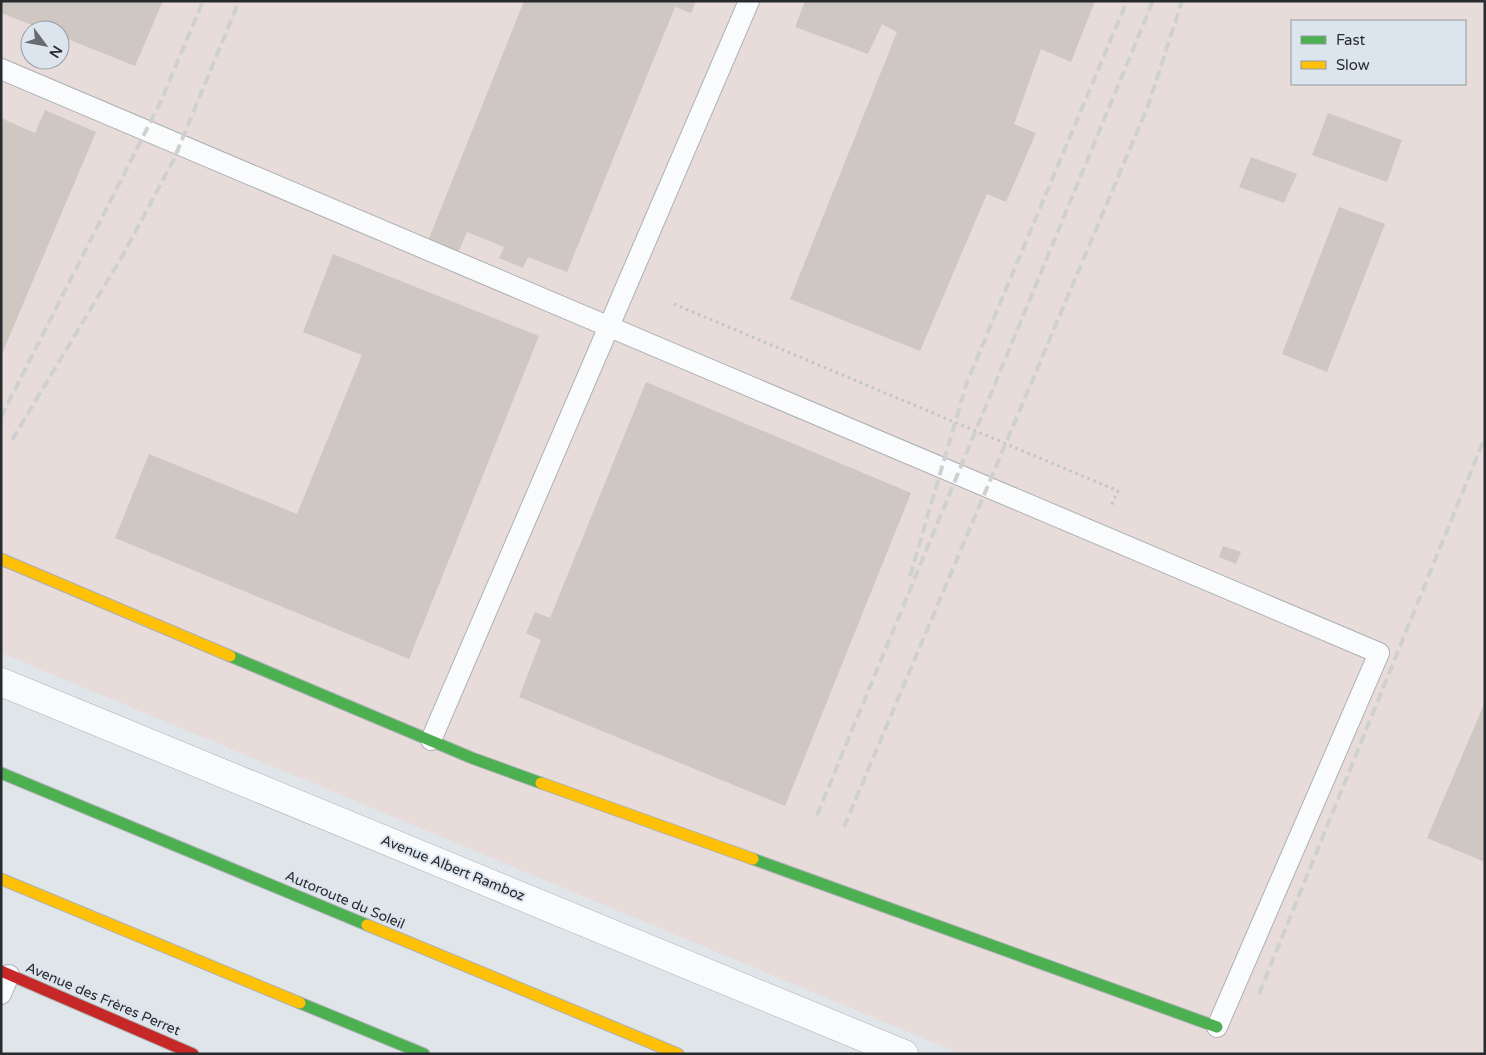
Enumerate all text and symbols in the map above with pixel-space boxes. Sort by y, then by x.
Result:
north arrow [20,20,70,70]
legend [1291,20,1466,85]
text: Fast [1336,31,1366,49]
text: N [45,42,66,61]
text: Slow [1336,56,1370,74]
street label: Avenue Albert Ramboz [379,831,527,905]
street label: Autoroute du Soleil [283,867,407,933]
street label: Avenue des Frères Perret [23,959,184,1040]

